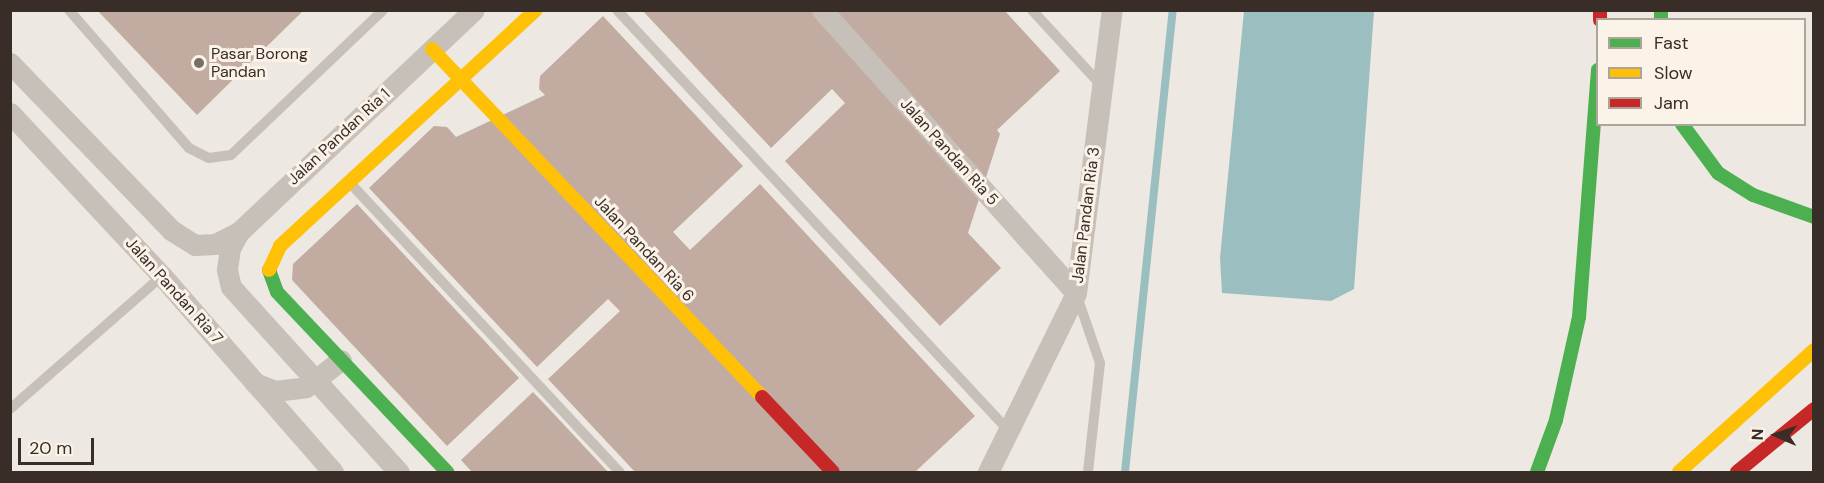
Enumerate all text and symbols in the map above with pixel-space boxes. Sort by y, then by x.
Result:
legend [1596,18,1806,126]
text: Fast [1654,31,1689,55]
place label: Pasar Borong Pandan [211,44,308,82]
marker: Pasar Borong Pandan [192,56,206,70]
text: Slow [1654,61,1693,85]
street label: Jalan Pandan Ria 1 [284,85,394,189]
text: Jam [1654,91,1689,115]
street label: Jalan Pandan Ria 5 [896,94,1002,210]
street label: Jalan Pandan Ria 3 [1068,146,1104,284]
street label: Jalan Pandan Ria 6 [590,192,698,306]
street label: Jalan Pandan Ria 7 [121,234,227,348]
north arrow [1746,405,1806,465]
scale bar [21,426,98,464]
text: N [1747,428,1768,441]
text: 20 m [29,436,72,460]

